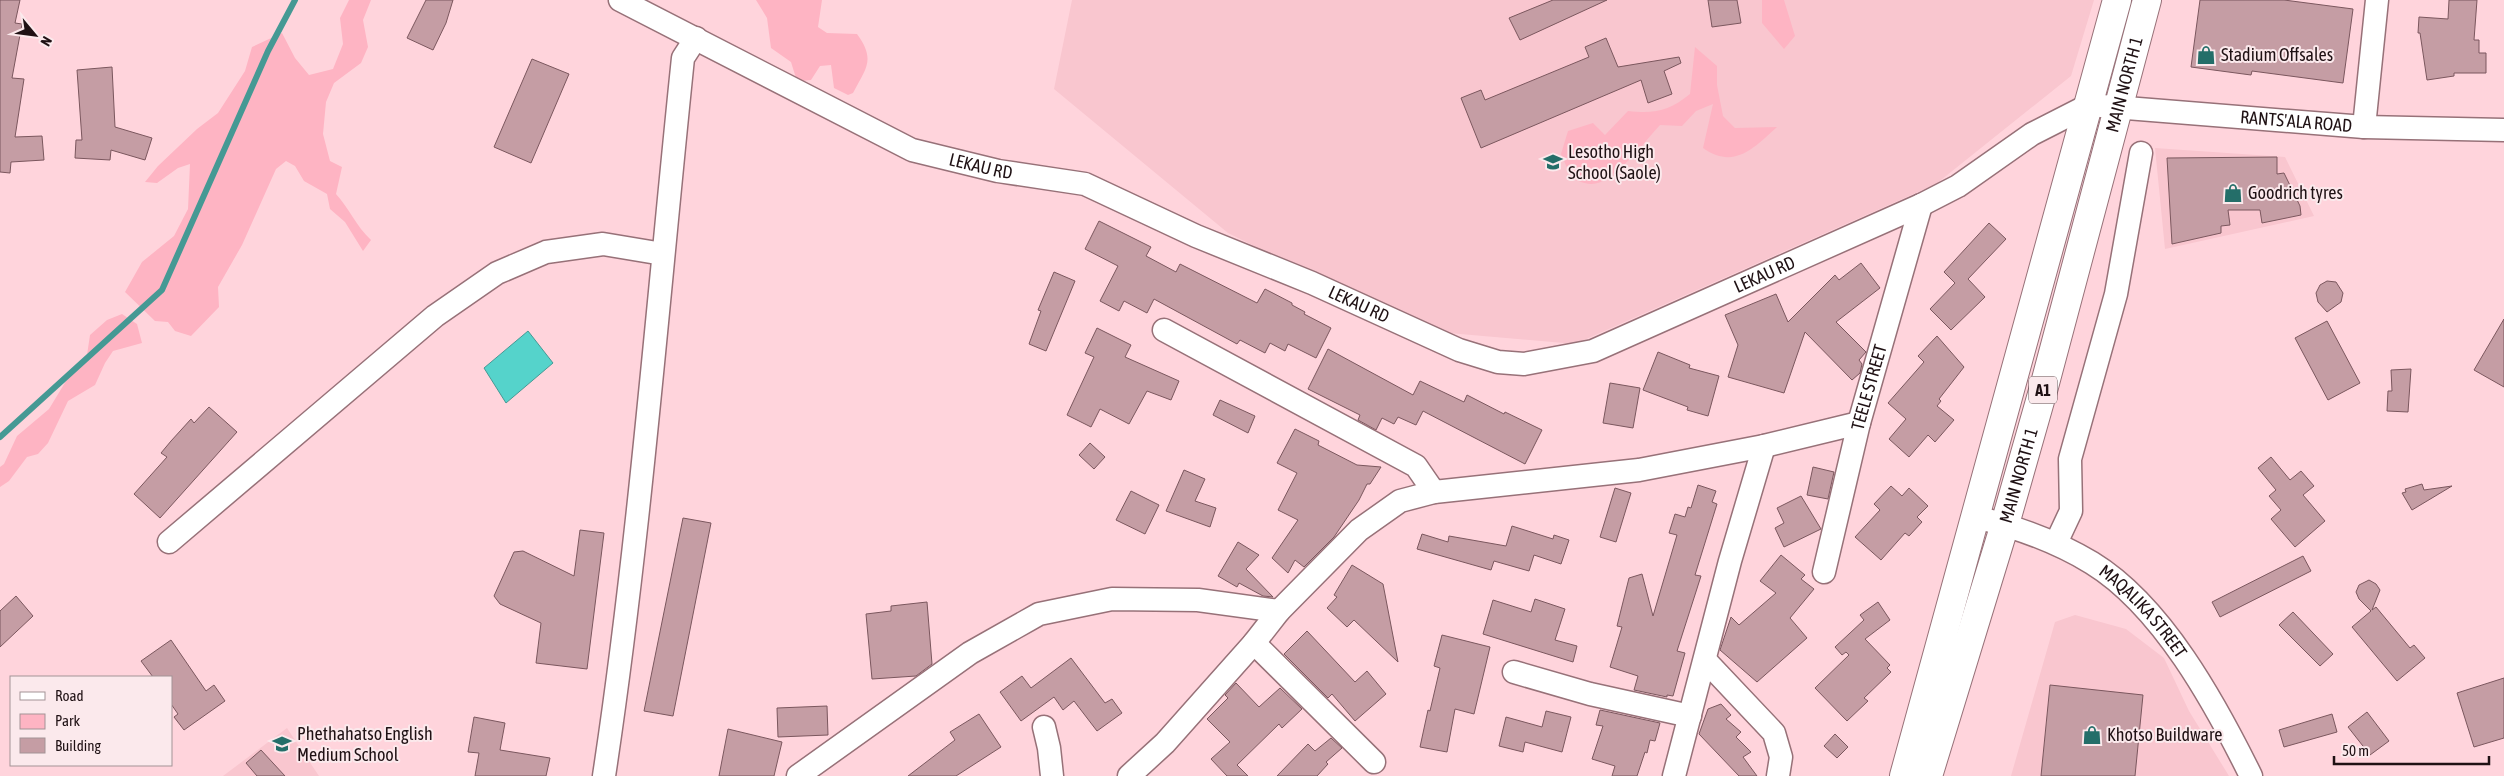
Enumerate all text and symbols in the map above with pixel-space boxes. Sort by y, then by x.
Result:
north arrow [10,10,60,60]
text: N [37,34,55,49]
street label: MAIN NORTH 1 [2101,34,2147,134]
shop icon: Stadium Offsales [2195,44,2217,66]
place label: Stadium Offsales [2221,44,2333,65]
street label: RANTS'ALA ROAD [2239,106,2353,136]
place label: Lesotho High School (Saole) [1568,141,1661,183]
street label: LEKAU RD [947,148,1014,183]
school or university icon: Lesotho High School (Saole) [1542,151,1564,173]
shop icon: Goodrich tyres [2222,182,2244,204]
place label: Goodrich tyres [2248,182,2343,203]
street label: LEKAU RD [1731,251,1798,297]
street label: LEKAU RD [1325,281,1393,327]
street label: TEELE STREET [1847,342,1891,432]
road number: A1 [2029,376,2057,404]
street label: MAIN NORTH 1 [1995,425,2042,525]
street label: MAQALIKA STREET [2095,560,2192,662]
legend [10,676,172,766]
text: Road [55,687,84,704]
text: Park [55,712,80,729]
place label: Phethahatso English Medium School [297,723,433,765]
shop icon: Khotso Buildware [2081,724,2103,746]
place label: Khotso Buildware [2107,724,2222,745]
school or university icon: Phethahatso English Medium School [271,733,293,755]
scale bar [2334,734,2489,766]
text: Building [55,737,101,754]
text: 50 m [2342,742,2369,759]

